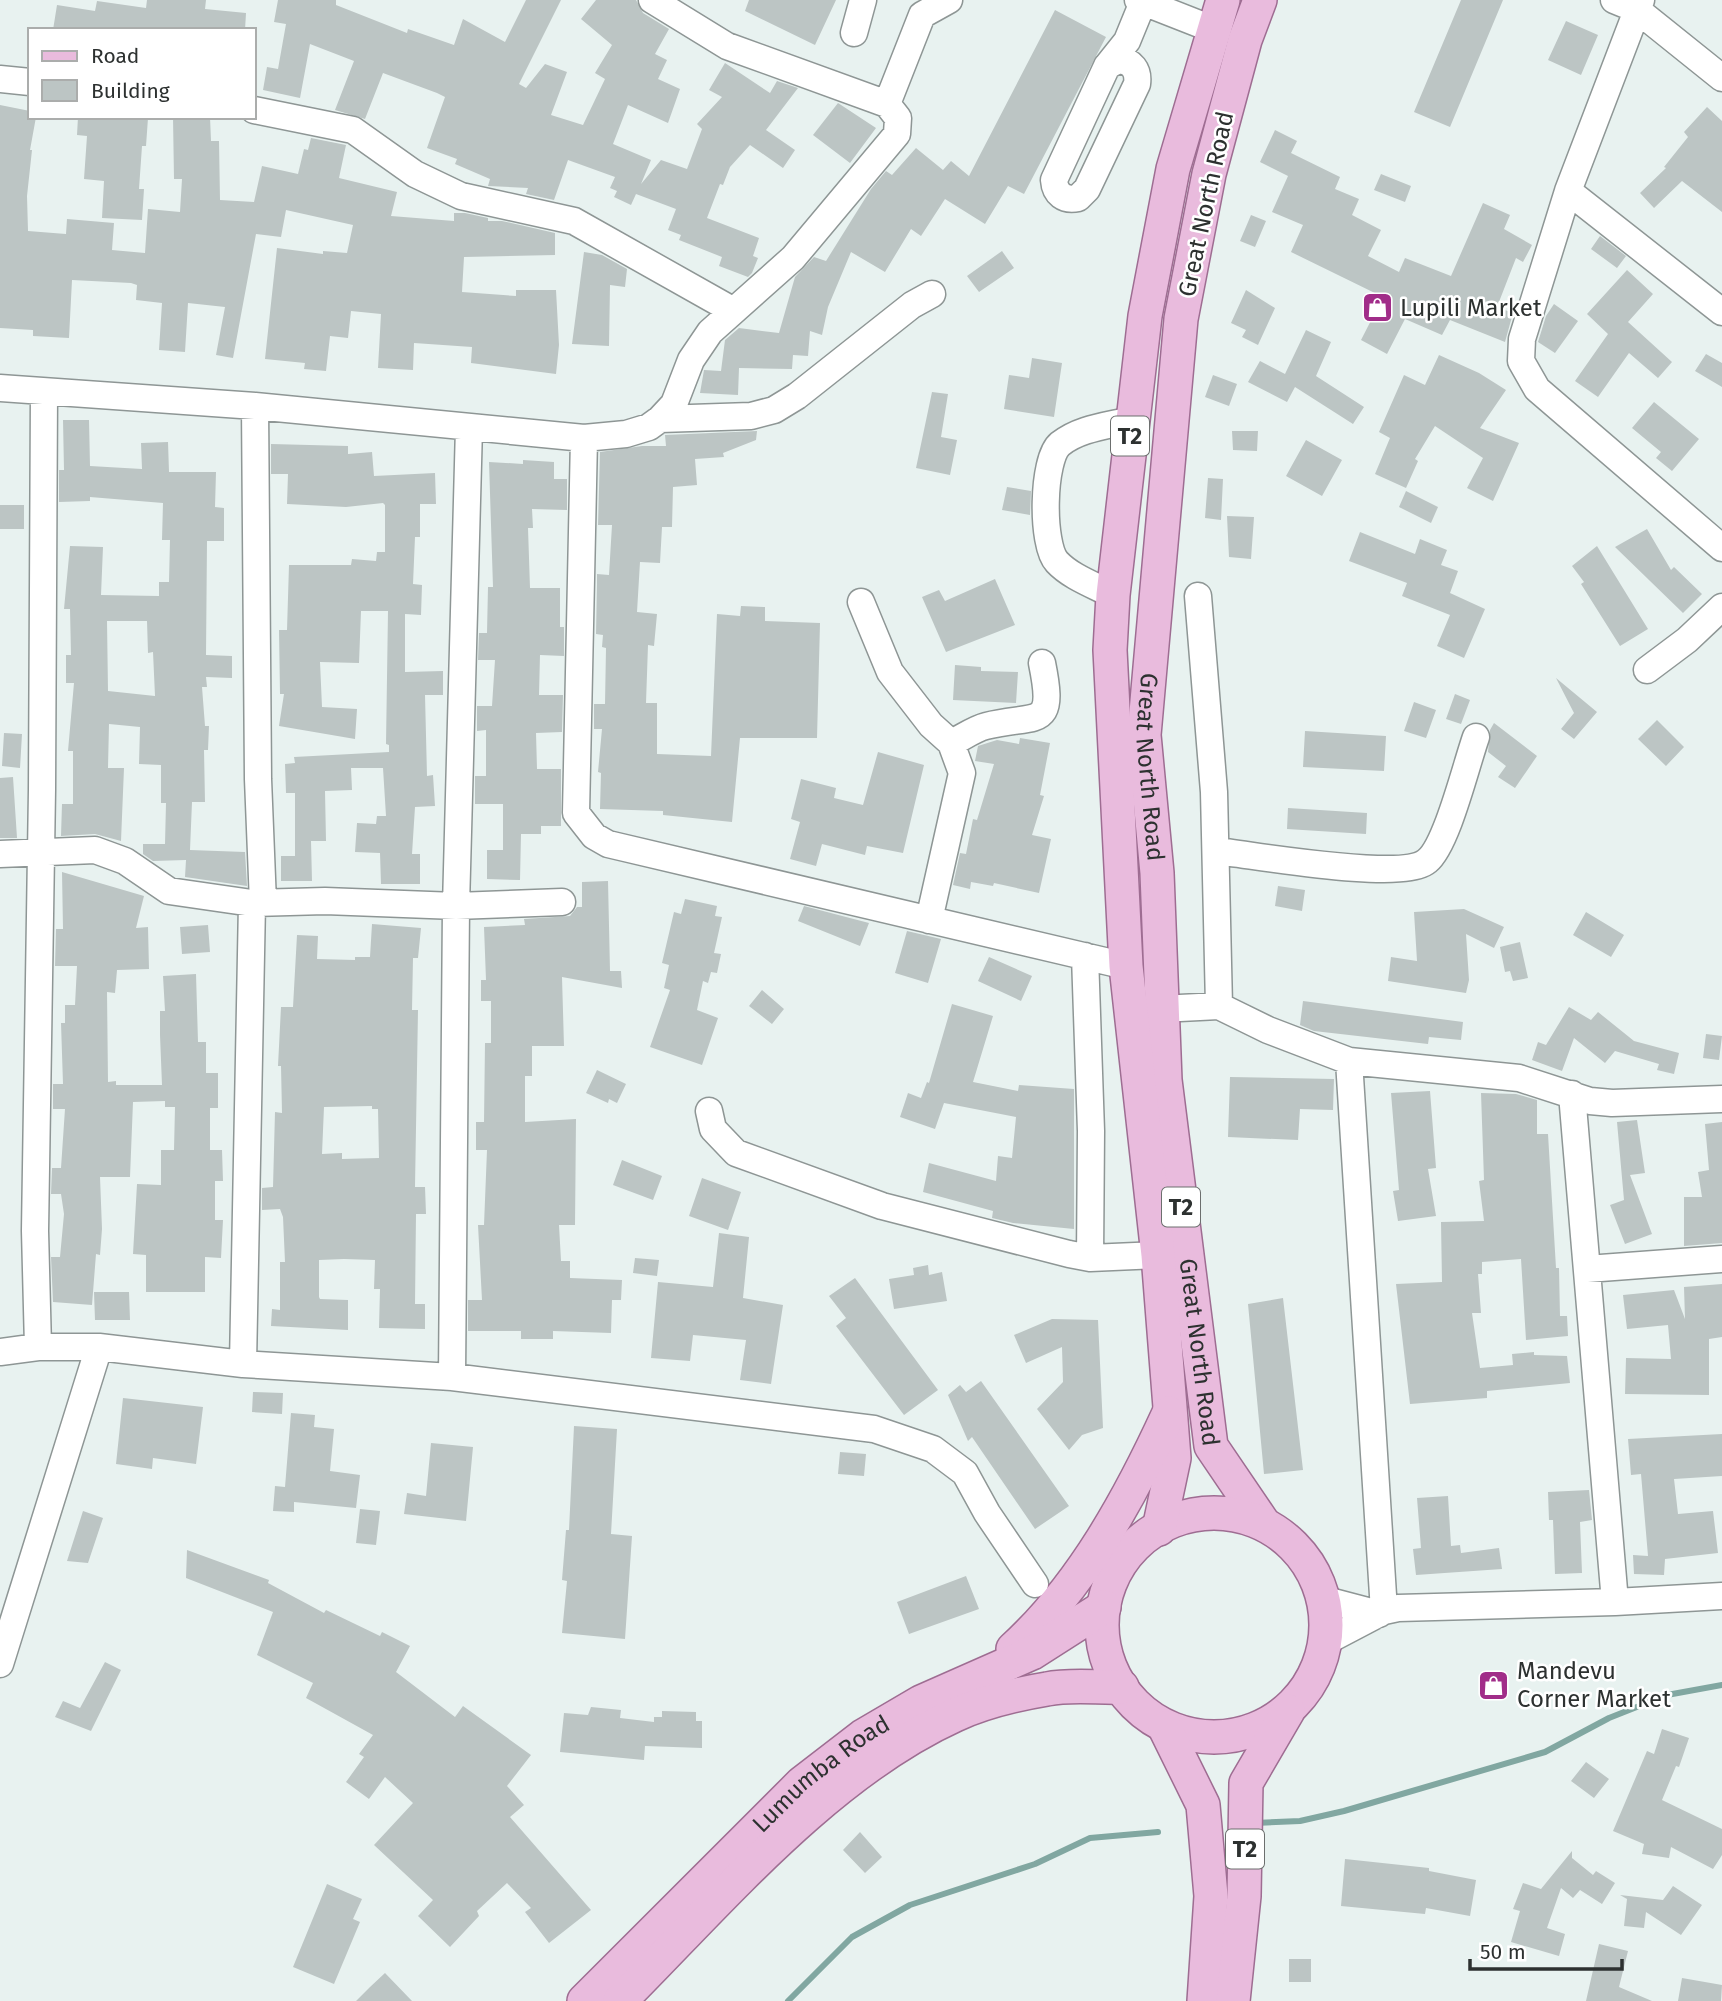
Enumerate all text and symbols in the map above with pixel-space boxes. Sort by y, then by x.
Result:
legend [28,28,256,119]
text: Road [91,43,139,69]
text: Building [91,78,170,104]
street label: Great North Road [1173,109,1239,299]
shop icon: Lupili Market [1360,291,1394,325]
place label: Lupili Market [1400,294,1542,322]
road number: T2 [1111,416,1149,456]
street label: Great North Road [1130,672,1170,862]
road number: T2 [1162,1188,1200,1226]
street label: Great North Road [1174,1257,1225,1448]
place label: Mandevu Corner Market [1517,1657,1671,1713]
shop icon: Mandevu Corner Market [1477,1668,1511,1702]
street label: Lumumba Road [747,1710,895,1838]
road number: T2 [1226,1830,1264,1868]
scale bar [1470,1927,1622,1971]
text: 50 m [1480,1939,1526,1965]

